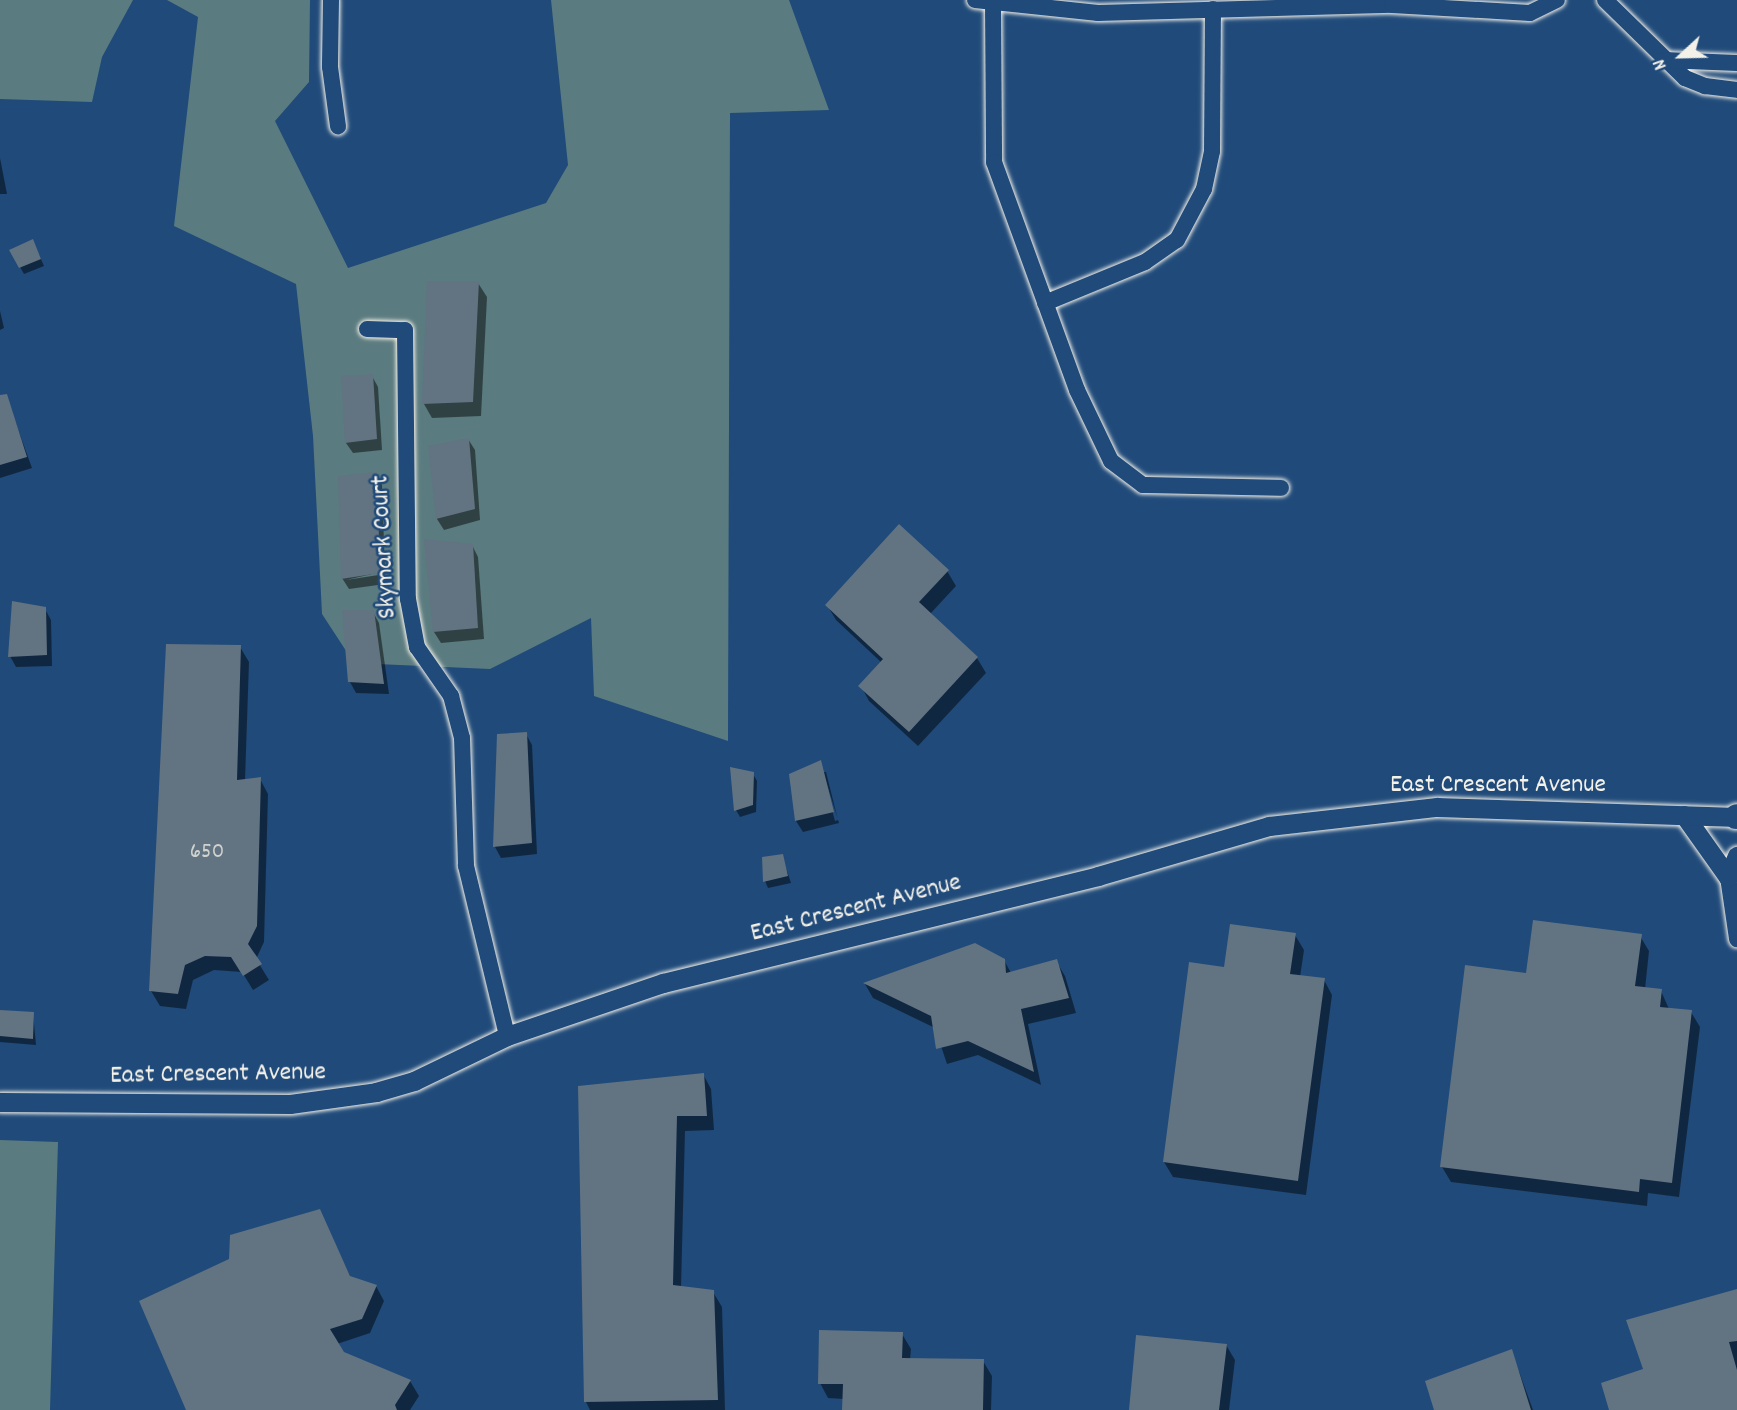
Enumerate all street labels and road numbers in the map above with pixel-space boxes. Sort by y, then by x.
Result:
street label: Skymark Court [366,474,404,620]
street label: East Crescent Avenue [1390,770,1606,802]
street label: East Crescent Avenue [747,868,965,950]
street label: East Crescent Avenue [110,1058,326,1092]

